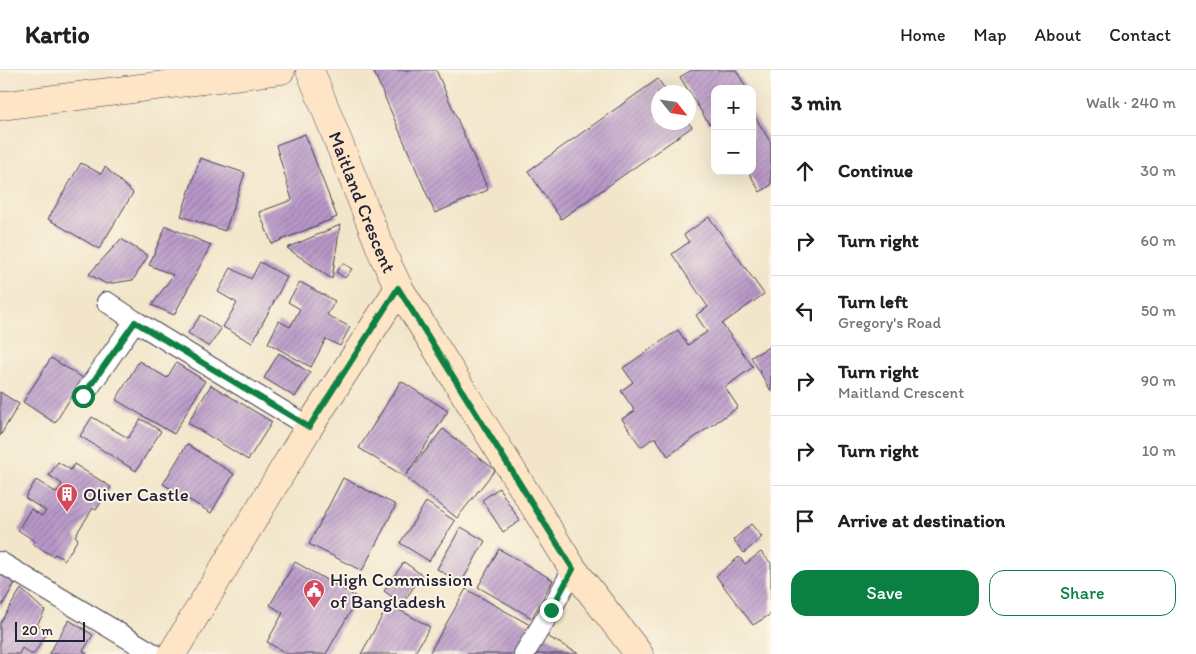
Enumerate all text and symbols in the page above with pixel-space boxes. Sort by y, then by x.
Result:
text: Kartio [25,20,90,49]
text: Home [900,24,946,46]
text: Map [974,24,1007,46]
text: About [1035,24,1081,46]
text: Contact [1109,24,1171,46]
north arrow [651,85,696,130]
map controls [711,85,756,175]
button: + [711,85,756,130]
text: 3 min [791,90,841,115]
text: Walk · 240 m [1086,93,1176,112]
street label: Maitland Crescent [324,128,401,276]
button: − [711,130,756,175]
icon: ahead [791,157,819,185]
text: Continue [838,159,913,182]
text: 30 m [1140,161,1176,180]
icon: right [791,227,819,255]
text: Turn right [838,229,919,252]
text: 60 m [1141,231,1176,250]
text: Turn left [838,290,908,313]
icon: left [791,297,819,325]
text: 50 m [1141,301,1176,320]
text: Gregory's Road [838,313,941,332]
text: Turn right [838,360,919,383]
icon: right [791,367,819,395]
text: 90 m [1141,371,1176,390]
text: Maitland Crescent [838,383,964,402]
route start [72,385,95,408]
icon: right [791,437,819,465]
text: Turn right [838,439,919,462]
text: 10 m [1142,441,1176,460]
building icon: Oliver Castle [55,482,79,513]
place label: Oliver Castle [83,483,189,506]
icon: arrive [791,507,819,535]
text: Arrive at destination [838,509,1005,532]
place label: High Commission of Bangladesh [330,568,473,613]
button: Save [791,570,979,616]
button: Share [989,570,1176,616]
public building icon: High Commission of Bangladesh [302,578,326,609]
route end [540,599,563,622]
scale bar [15,619,85,642]
text: 20 m [22,622,53,639]

